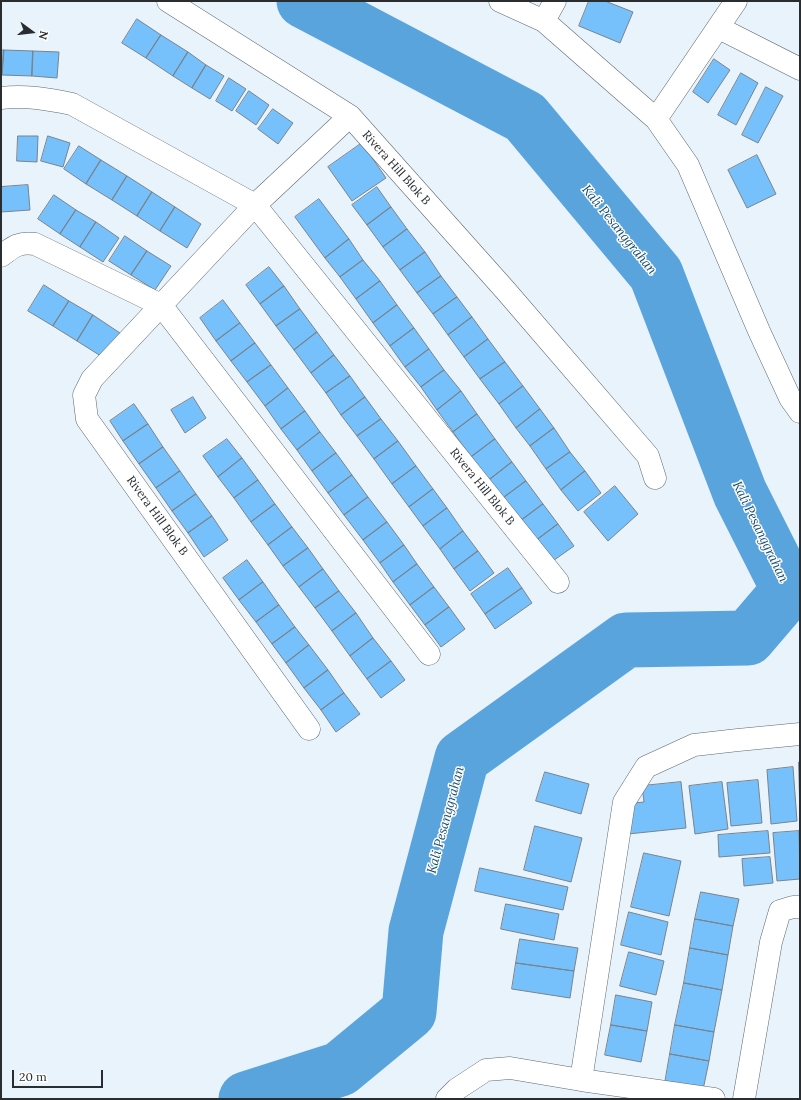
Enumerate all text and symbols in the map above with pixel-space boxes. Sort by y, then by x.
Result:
north arrow [12,12,52,52]
text: N [36,29,51,41]
street label: Rivera Hill Blok B [359,128,433,208]
water label: Kali Pesanggrahan [578,182,660,278]
street label: Rivera Hill Blok B [447,446,517,528]
street label: Rivera Hill Blok B [123,473,191,559]
water label: Kali Pesanggrahan [729,479,791,585]
water label: Kali Pesanggrahan [424,765,468,875]
scale bar [14,1062,105,1088]
text: 20 m [19,1069,47,1084]

